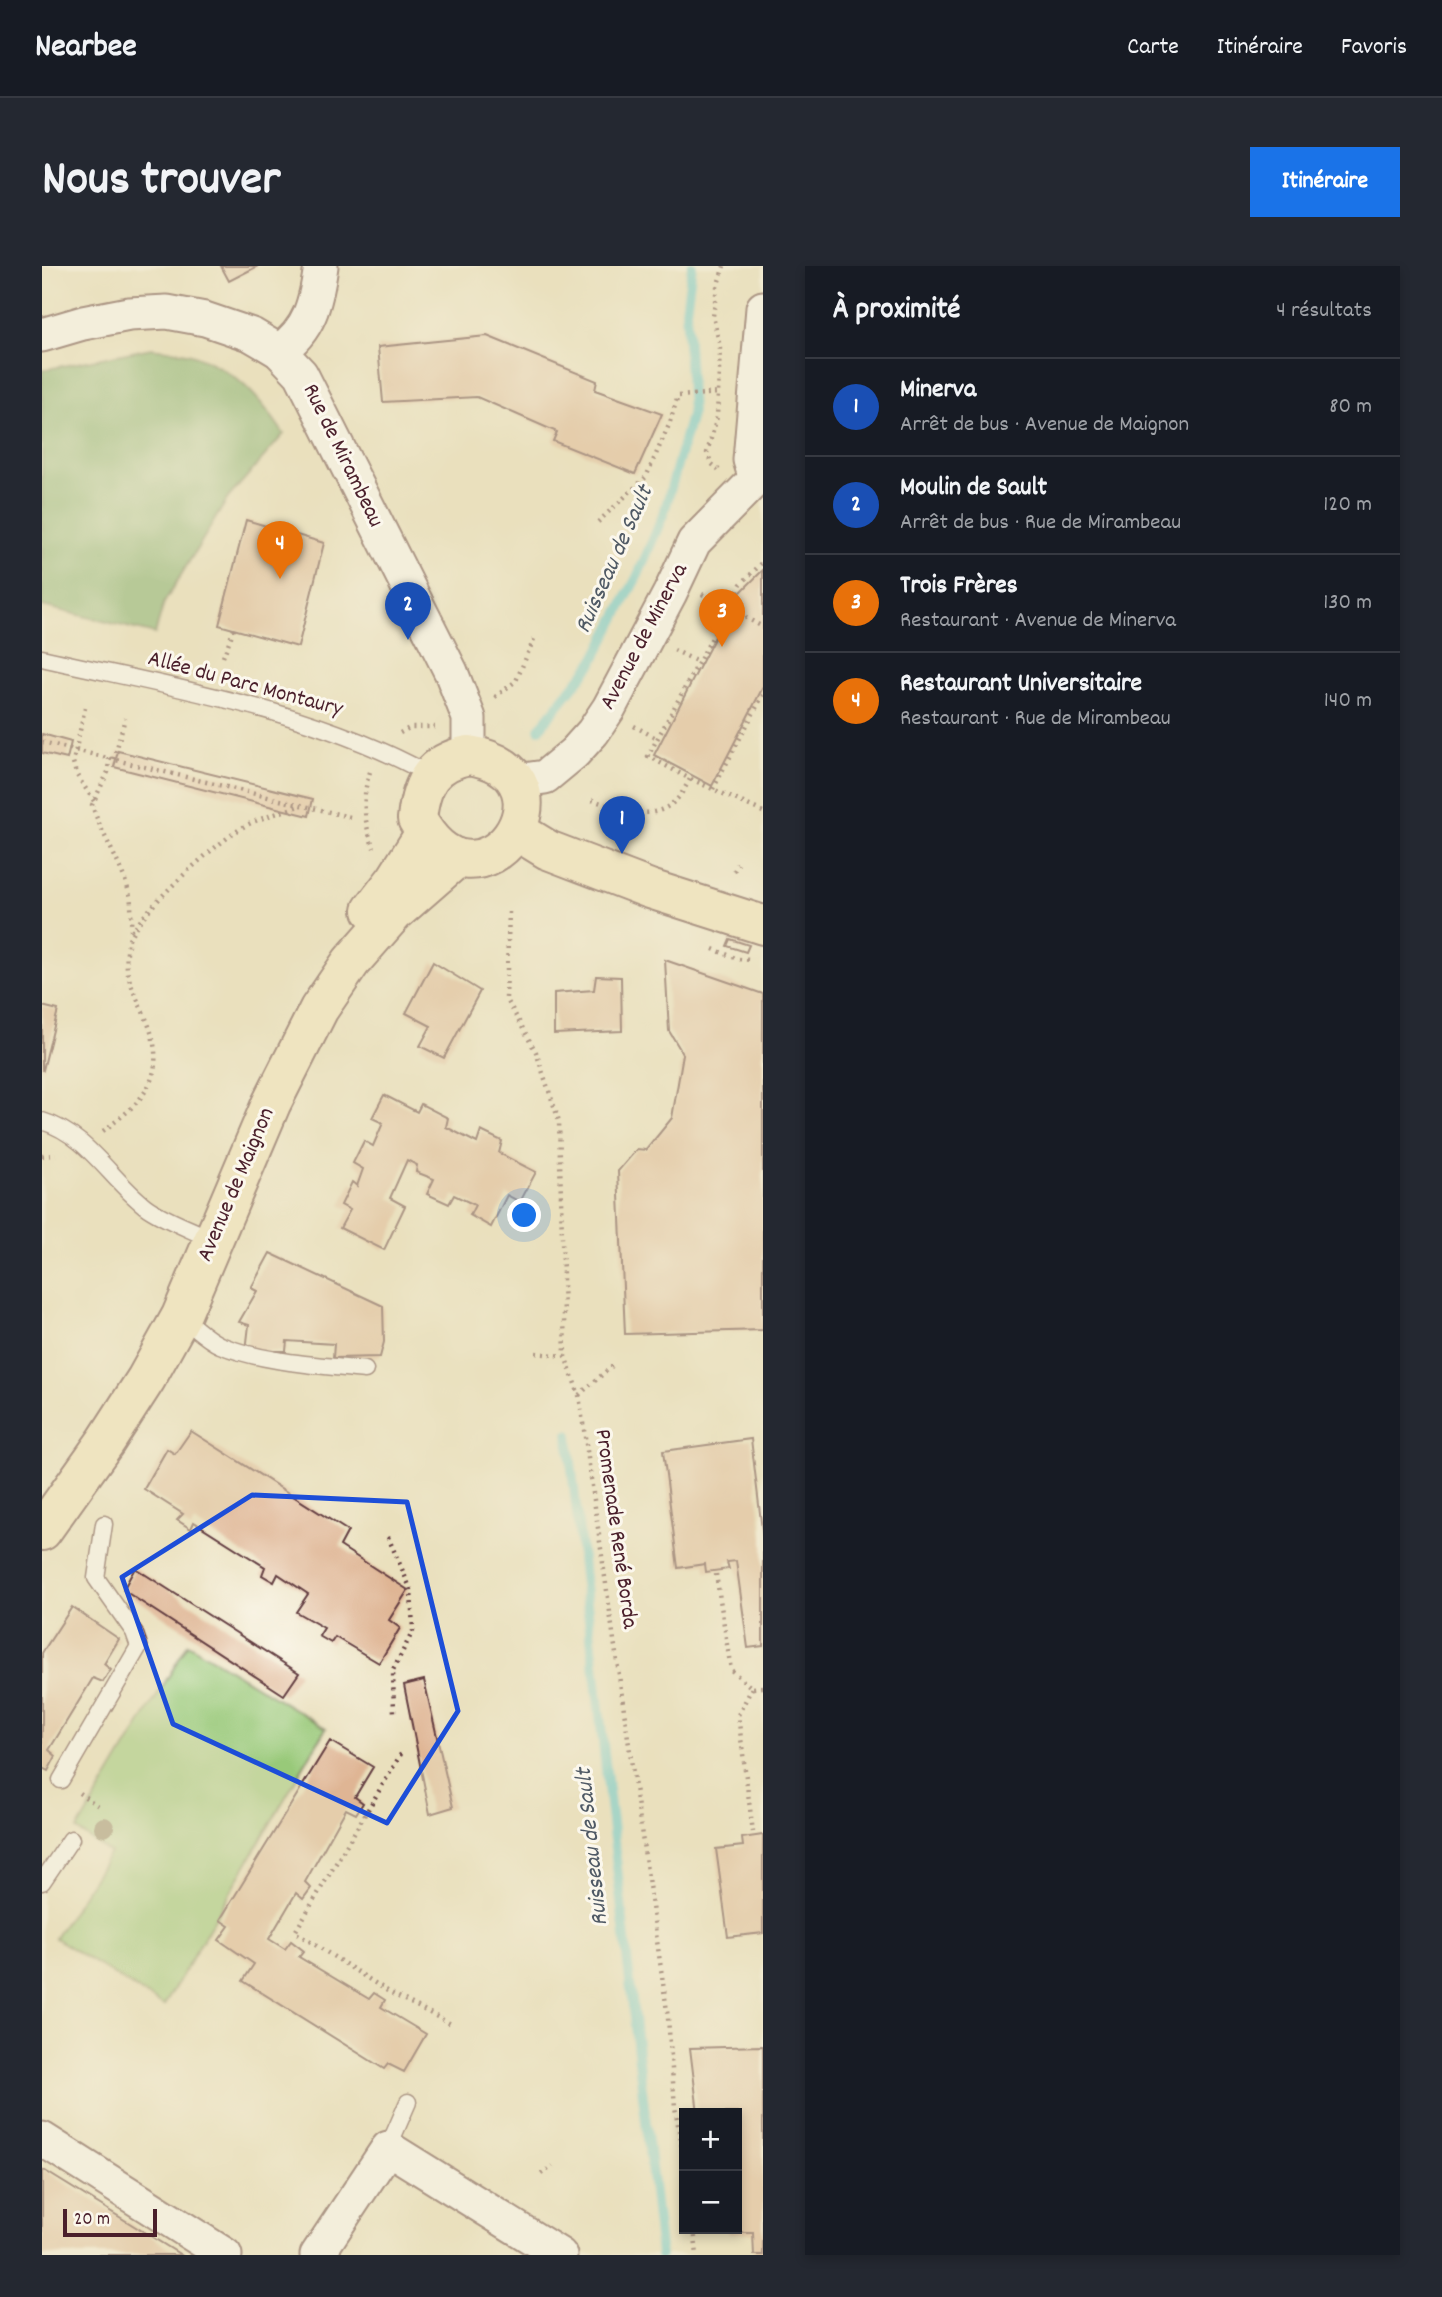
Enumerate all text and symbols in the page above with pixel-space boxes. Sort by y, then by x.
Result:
text: Nearbee [35,25,137,72]
text: Carte [1127,31,1179,65]
text: Itinéraire [1217,31,1303,65]
text: Favoris [1341,31,1407,65]
text: Nous trouver [42,147,280,217]
button: Itinéraire [1250,147,1400,217]
text: À proximité [833,290,960,333]
text: 4 résultats [1276,295,1372,328]
text: Minerva [900,372,976,409]
street label: Rue de Mirambeau [293,379,391,533]
text: 1 [853,391,859,424]
text: 80 m [1329,391,1372,424]
text: Arrêt de bus · Avenue de Maignon [900,409,1189,442]
text: Moulin de Sault [900,470,1047,507]
water label: Ruisseau de Sault [567,479,664,639]
text: 2 [851,489,861,522]
text: 120 m [1323,489,1372,522]
text: Arrêt de bus · Rue de Mirambeau [900,507,1181,540]
pin: 4 [257,521,303,579]
street label: Avenue de Minerva [592,557,698,716]
text: Trois Frères [900,568,1018,605]
pin: 2 [385,582,431,640]
text: 3 [851,587,861,620]
text: 130 m [1323,587,1372,620]
pin: 3 [699,589,745,647]
text: Restaurant · Avenue de Minerva [900,605,1176,638]
street label: Allée du Parc Montaury [144,643,347,727]
text: Restaurant Universitaire [900,666,1142,703]
text: 4 [851,685,861,718]
text: 140 m [1324,685,1372,718]
text: Restaurant · Rue de Mirambeau [900,703,1171,736]
pin: 1 [599,796,645,854]
street label: Avenue de Maignon [190,1103,284,1267]
your location [507,1198,541,1232]
street label: Promenade René Borda [585,1427,646,1632]
water label: Ruisseau de Sault [568,1764,618,1928]
map controls [679,2108,742,2234]
button: + [679,2108,742,2171]
button: − [679,2171,742,2234]
scale bar [63,2206,158,2238]
text: 20 m [74,2207,110,2234]

